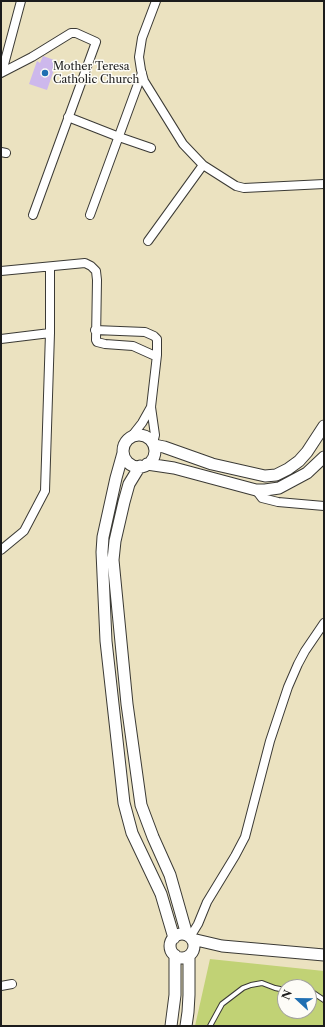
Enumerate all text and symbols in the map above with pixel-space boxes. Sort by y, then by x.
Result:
place label: Mother Teresa Catholic Church [53,60,139,86]
marker: Mother Teresa Catholic Church [40,68,50,78]
north arrow [277,979,317,1019]
text: N [279,988,295,1002]

